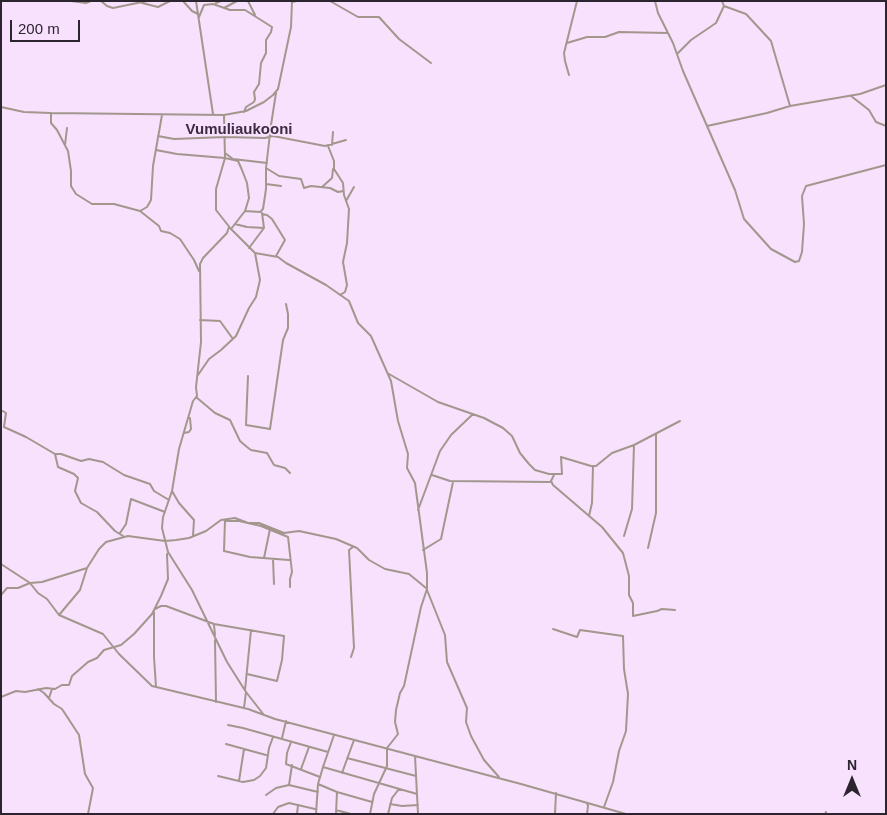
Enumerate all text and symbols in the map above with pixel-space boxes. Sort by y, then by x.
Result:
scale bar [12,10,82,42]
text: 200 m [18,20,60,37]
district label: Vumuliaukooni [186,121,292,139]
north arrow [827,755,877,805]
text: N [847,757,857,773]

